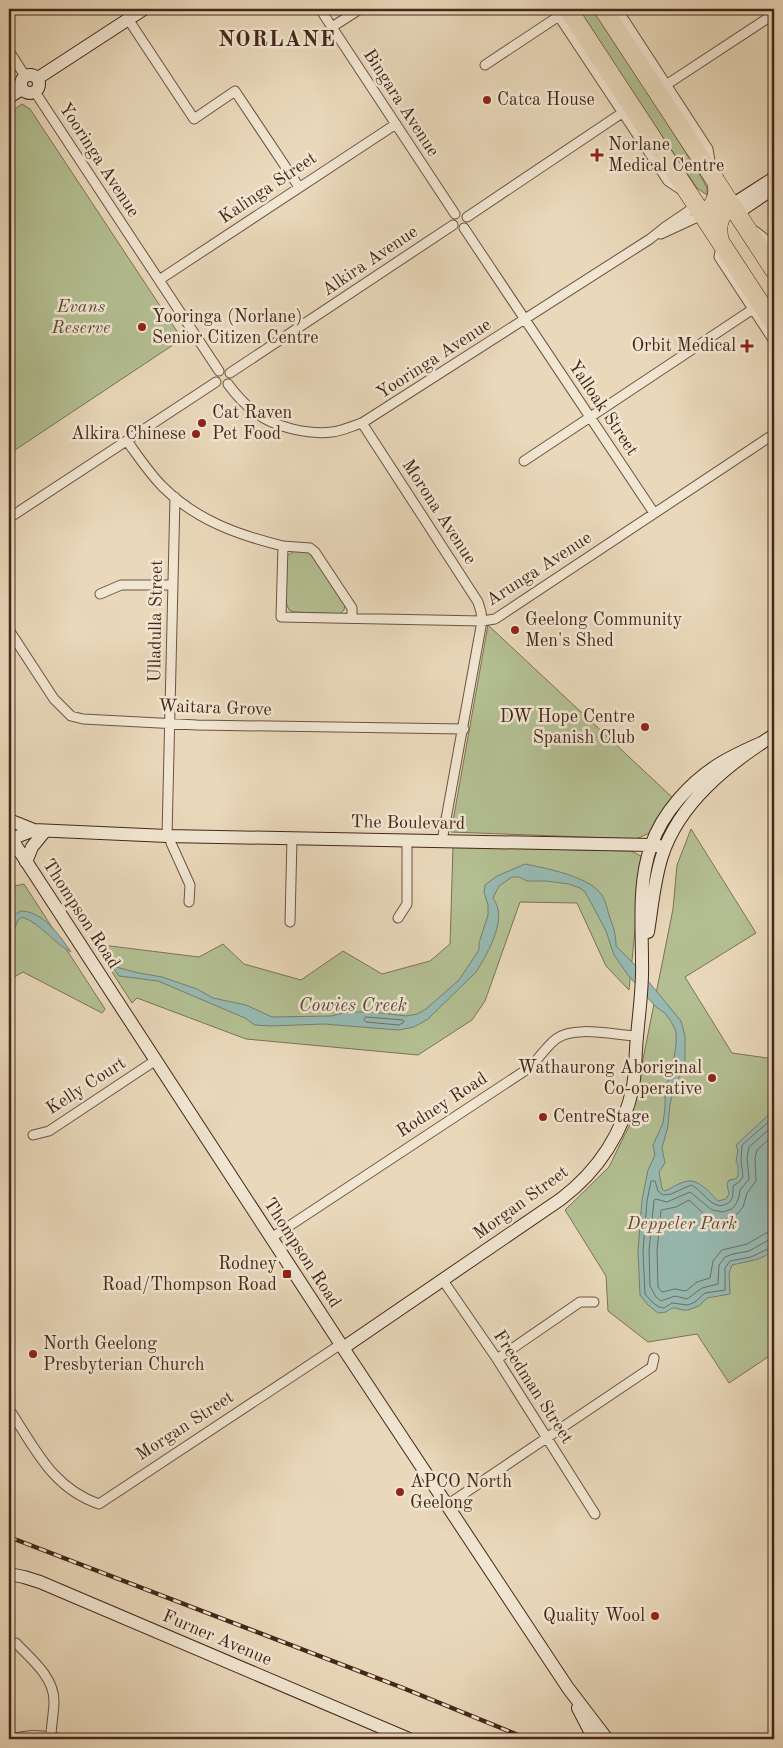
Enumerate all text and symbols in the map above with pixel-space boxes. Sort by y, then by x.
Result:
district label: NORLANE [218,29,336,51]
street label: Bingara Avenue [360,46,442,160]
place label: Catca House [497,91,595,109]
marker: Catca House [481,94,493,106]
street label: Yooringa Avenue [55,100,143,220]
place label: Norlane Medical Centre [608,136,724,175]
marker: Norlane Medical Centre [590,148,604,162]
street label: Kalinga Street [216,149,320,227]
street label: Alkira Avenue [319,222,421,300]
park label: Evans Reserve [51,298,110,337]
place label: Yooringa (Norlane) Senior Citizen Centre [152,307,318,347]
street label: Yooringa Avenue [374,315,494,403]
marker: Yooringa (Norlane) Senior Citizen Centre [136,321,148,333]
place label: Orbit Medical [631,337,736,355]
marker: Orbit Medical [740,339,754,353]
street label: Yalloak Street [565,357,641,459]
place label: Cat Raven Pet Food [212,404,292,443]
marker: Cat Raven Pet Food [196,417,208,429]
place label: Alkira Chinese [71,425,186,443]
marker: Alkira Chinese [190,428,202,440]
street label: Morona Avenue [398,456,480,568]
street label: Arunga Avenue [483,528,595,610]
street label: Ulladulla Street [146,559,166,683]
place label: Geelong Community Men's Shed [525,611,683,650]
marker: Geelong Community Men's Shed [509,624,521,636]
street label: Waitara Grove [158,697,272,719]
place label: DW Hope Centre Spanish Club [500,708,635,747]
marker: DW Hope Centre Spanish Club [639,721,651,733]
street label: The Boulevard [351,813,465,833]
street label: Thompson Road [39,856,123,972]
water label: Cowies Creek [299,997,407,1016]
street label: Kelly Court [43,1054,129,1118]
place label: Wathaurong Aboriginal Co-operative [518,1059,702,1098]
street label: Rodney Road [394,1069,490,1141]
marker: Wathaurong Aboriginal Co-operative [706,1072,718,1084]
place label: CentreStage [553,1108,649,1126]
marker: CentreStage [537,1111,549,1123]
street label: Morgan Street [470,1163,572,1243]
street label: Thompson Road [260,1195,344,1311]
park label: Deppeler Park [626,1215,737,1233]
place label: Rodney Road/Thompson Road [102,1255,277,1294]
marker: Rodney Road/Thompson Road [281,1268,293,1280]
street label: Freedman Street [490,1327,576,1447]
place label: North Geelong Presbyterian Church [43,1335,205,1374]
marker: North Geelong Presbyterian Church [27,1348,39,1360]
street label: Morgan Street [133,1388,237,1464]
place label: APCO North Geelong [410,1473,512,1512]
marker: APCO North Geelong [394,1486,406,1498]
street label: Furner Avenue [160,1607,274,1669]
place label: Quality Wool [543,1607,645,1625]
marker: Quality Wool [649,1610,661,1622]

